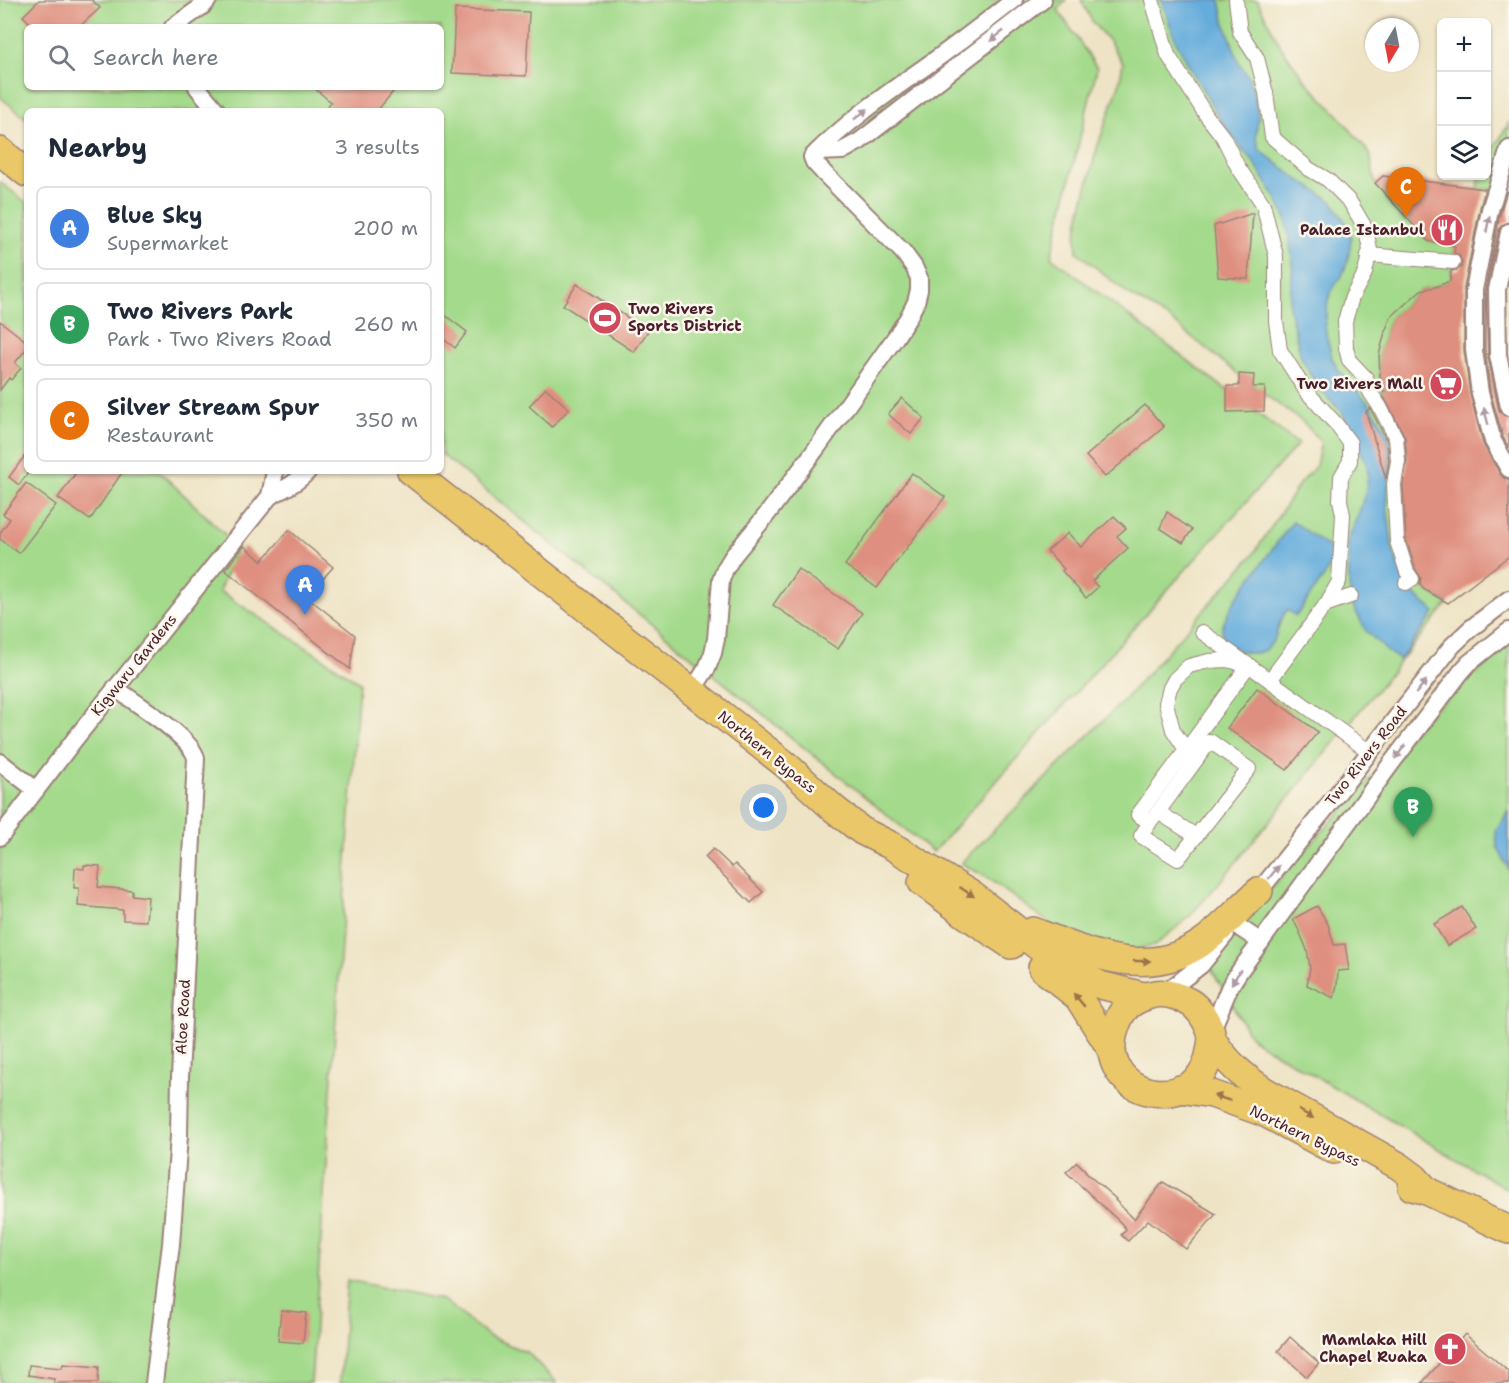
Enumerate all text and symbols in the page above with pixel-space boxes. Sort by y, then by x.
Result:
north arrow [1365,18,1419,72]
map controls [1437,18,1491,180]
button: + [1437,18,1491,72]
search box [24,24,444,90]
one-way arrow [990,30,1005,42]
icon: search [45,41,78,74]
text: Search here [93,43,219,72]
button: − [1437,72,1491,126]
one-way arrow [853,109,868,121]
button: layers [1437,126,1491,180]
text: Nearby [48,130,147,165]
text: 3 results [334,134,420,160]
pin: C [1386,168,1426,217]
text: Blue Sky [107,201,202,230]
restaurant icon: Palace Istanbul [1429,212,1465,248]
one-way arrow [1483,214,1493,233]
text: A [62,215,77,241]
text: 200 m [353,215,418,241]
place label: Palace Istanbul [1300,220,1424,240]
text: Supermarket [107,230,229,256]
text: Two Rivers Park [107,297,293,326]
place label: Two Rivers Sports District [628,299,742,336]
sports icon: Two Rivers Sports District [587,300,623,336]
text: B [63,311,76,337]
text: 260 m [353,311,418,337]
text: Park · Two Rivers Road [107,326,332,352]
supermarket icon: Two Rivers Mall [1428,366,1464,402]
place label: Two Rivers Mall [1296,374,1423,394]
text: Silver Stream Spur [107,393,320,422]
text: C [63,407,76,433]
text: 350 m [354,407,418,433]
one-way arrow [1481,407,1491,425]
text: Restaurant [107,422,214,448]
pin: A [286,566,324,615]
street label: Kigwaru Gardens [87,610,181,720]
one-way arrow [1414,679,1426,694]
street label: Two Rivers Road [1321,701,1412,810]
street label: Northern Bypass [714,706,820,798]
one-way arrow [1395,744,1407,759]
pin: B [1394,788,1432,837]
your location [749,793,778,822]
one-way arrow [1267,865,1279,880]
one-way arrow [959,886,975,897]
one-way arrow [1133,956,1152,966]
one-way arrow [1231,969,1242,985]
street label: Aloe Road [171,978,195,1055]
one-way arrow [1073,993,1086,1008]
one-way arrow [1212,1092,1230,1102]
street label: Northern Bypass [1246,1100,1364,1172]
one-way arrow [1298,1109,1315,1119]
place label: Mamlaka Hill Chapel Ruaka [1319,1330,1428,1367]
church icon: Mamlaka Hill Chapel Ruaka [1432,1331,1468,1367]

